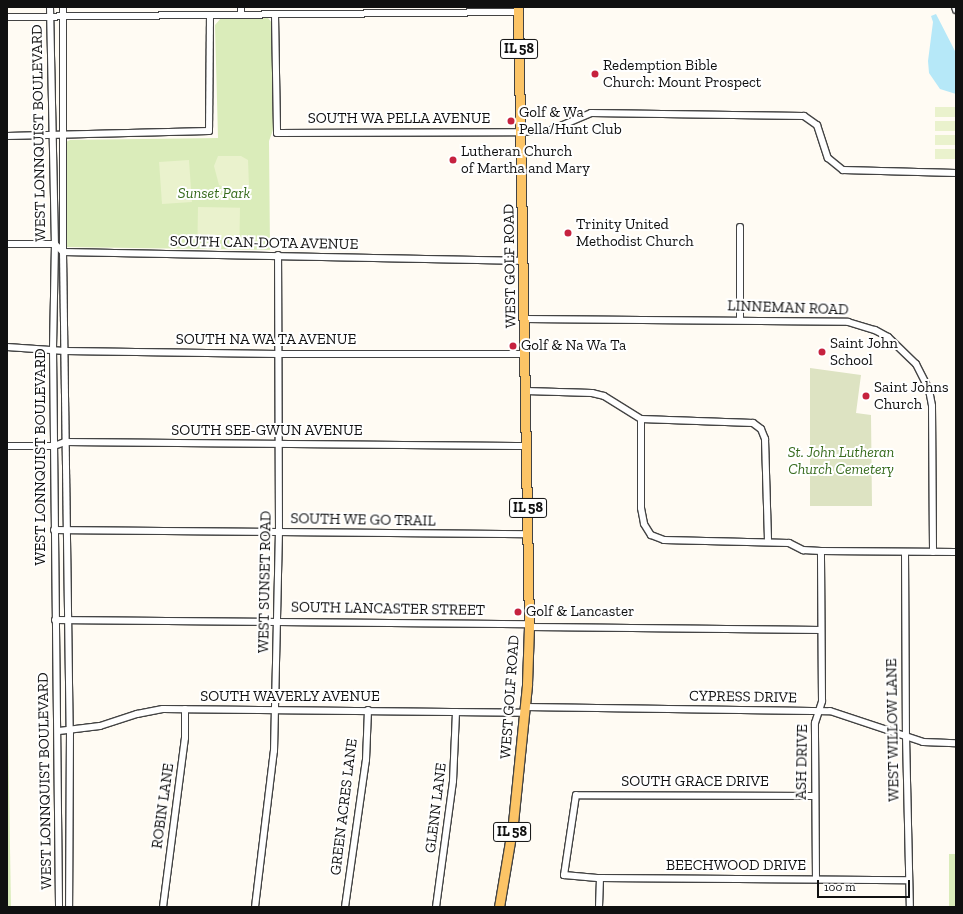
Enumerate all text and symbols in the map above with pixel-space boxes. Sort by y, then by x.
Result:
street label: WEST LONNQUIST BOULEVARD [28,24,50,242]
road number: IL 58 [499,37,539,61]
place label: Redemption Bible Church: Mount Prospect [603,56,761,91]
marker: Redemption Bible Church: Mount Prospect [590,69,600,79]
place label: Golf & Wa Pella/Hunt Club [519,103,622,138]
street label: SOUTH WA PELLA AVENUE [307,110,491,128]
marker: Golf & Wa Pella/Hunt Club [506,116,516,126]
place label: Lutheran Church of Martha and Mary [461,142,590,177]
marker: Lutheran Church of Martha and Mary [448,155,458,165]
park label: Sunset Park [178,185,250,203]
street label: WEST GOLF ROAD [500,204,520,328]
place label: Trinity United Methodist Church [576,215,694,250]
marker: Trinity United Methodist Church [563,228,573,238]
street label: SOUTH CAN-DOTA AVENUE [169,232,359,254]
street label: LINNEMAN ROAD [727,297,849,319]
street label: SOUTH NA WA TA AVENUE [174,331,358,349]
place label: Saint John School [830,334,898,369]
place label: Golf & Na Wa Ta [521,337,627,355]
marker: Golf & Na Wa Ta [508,341,518,351]
marker: Saint John School [817,347,827,357]
street label: WEST LONNQUIST BOULEVARD [32,348,50,566]
place label: Saint Johns Church [874,378,949,413]
marker: Saint Johns Church [861,391,871,401]
street label: SOUTH SEE-GWUN AVENUE [171,422,363,440]
park label: St. John Lutheran Church Cemetery [787,443,895,478]
road number: IL 58 [508,496,548,520]
street label: WEST SUNSET ROAD [255,510,275,654]
street label: SOUTH WE GO TRAIL [290,510,436,530]
street label: SOUTH LANCASTER STREET [291,598,485,620]
place label: Golf & Lancaster [526,603,634,621]
marker: Golf & Lancaster [513,607,523,617]
street label: WEST GOLF ROAD [497,634,523,760]
street label: WEST WILLOW LANE [883,658,903,802]
street label: WEST LONNQUIST BOULEVARD [34,672,56,890]
street label: CYPRESS DRIVE [689,687,797,707]
street label: SOUTH WAVERLY AVENUE [199,688,381,706]
street label: ASH DRIVE [792,724,812,800]
street label: GREEN ACRES LANE [327,737,361,877]
street label: ROBIN LANE [148,762,178,850]
street label: GLENN LANE [422,762,450,854]
street label: SOUTH GRACE DRIVE [621,773,769,791]
road number: IL 58 [492,820,532,844]
street label: BEECHWOOD DRIVE [666,857,806,875]
scale bar [819,872,912,898]
text: 100 m [824,880,856,894]

